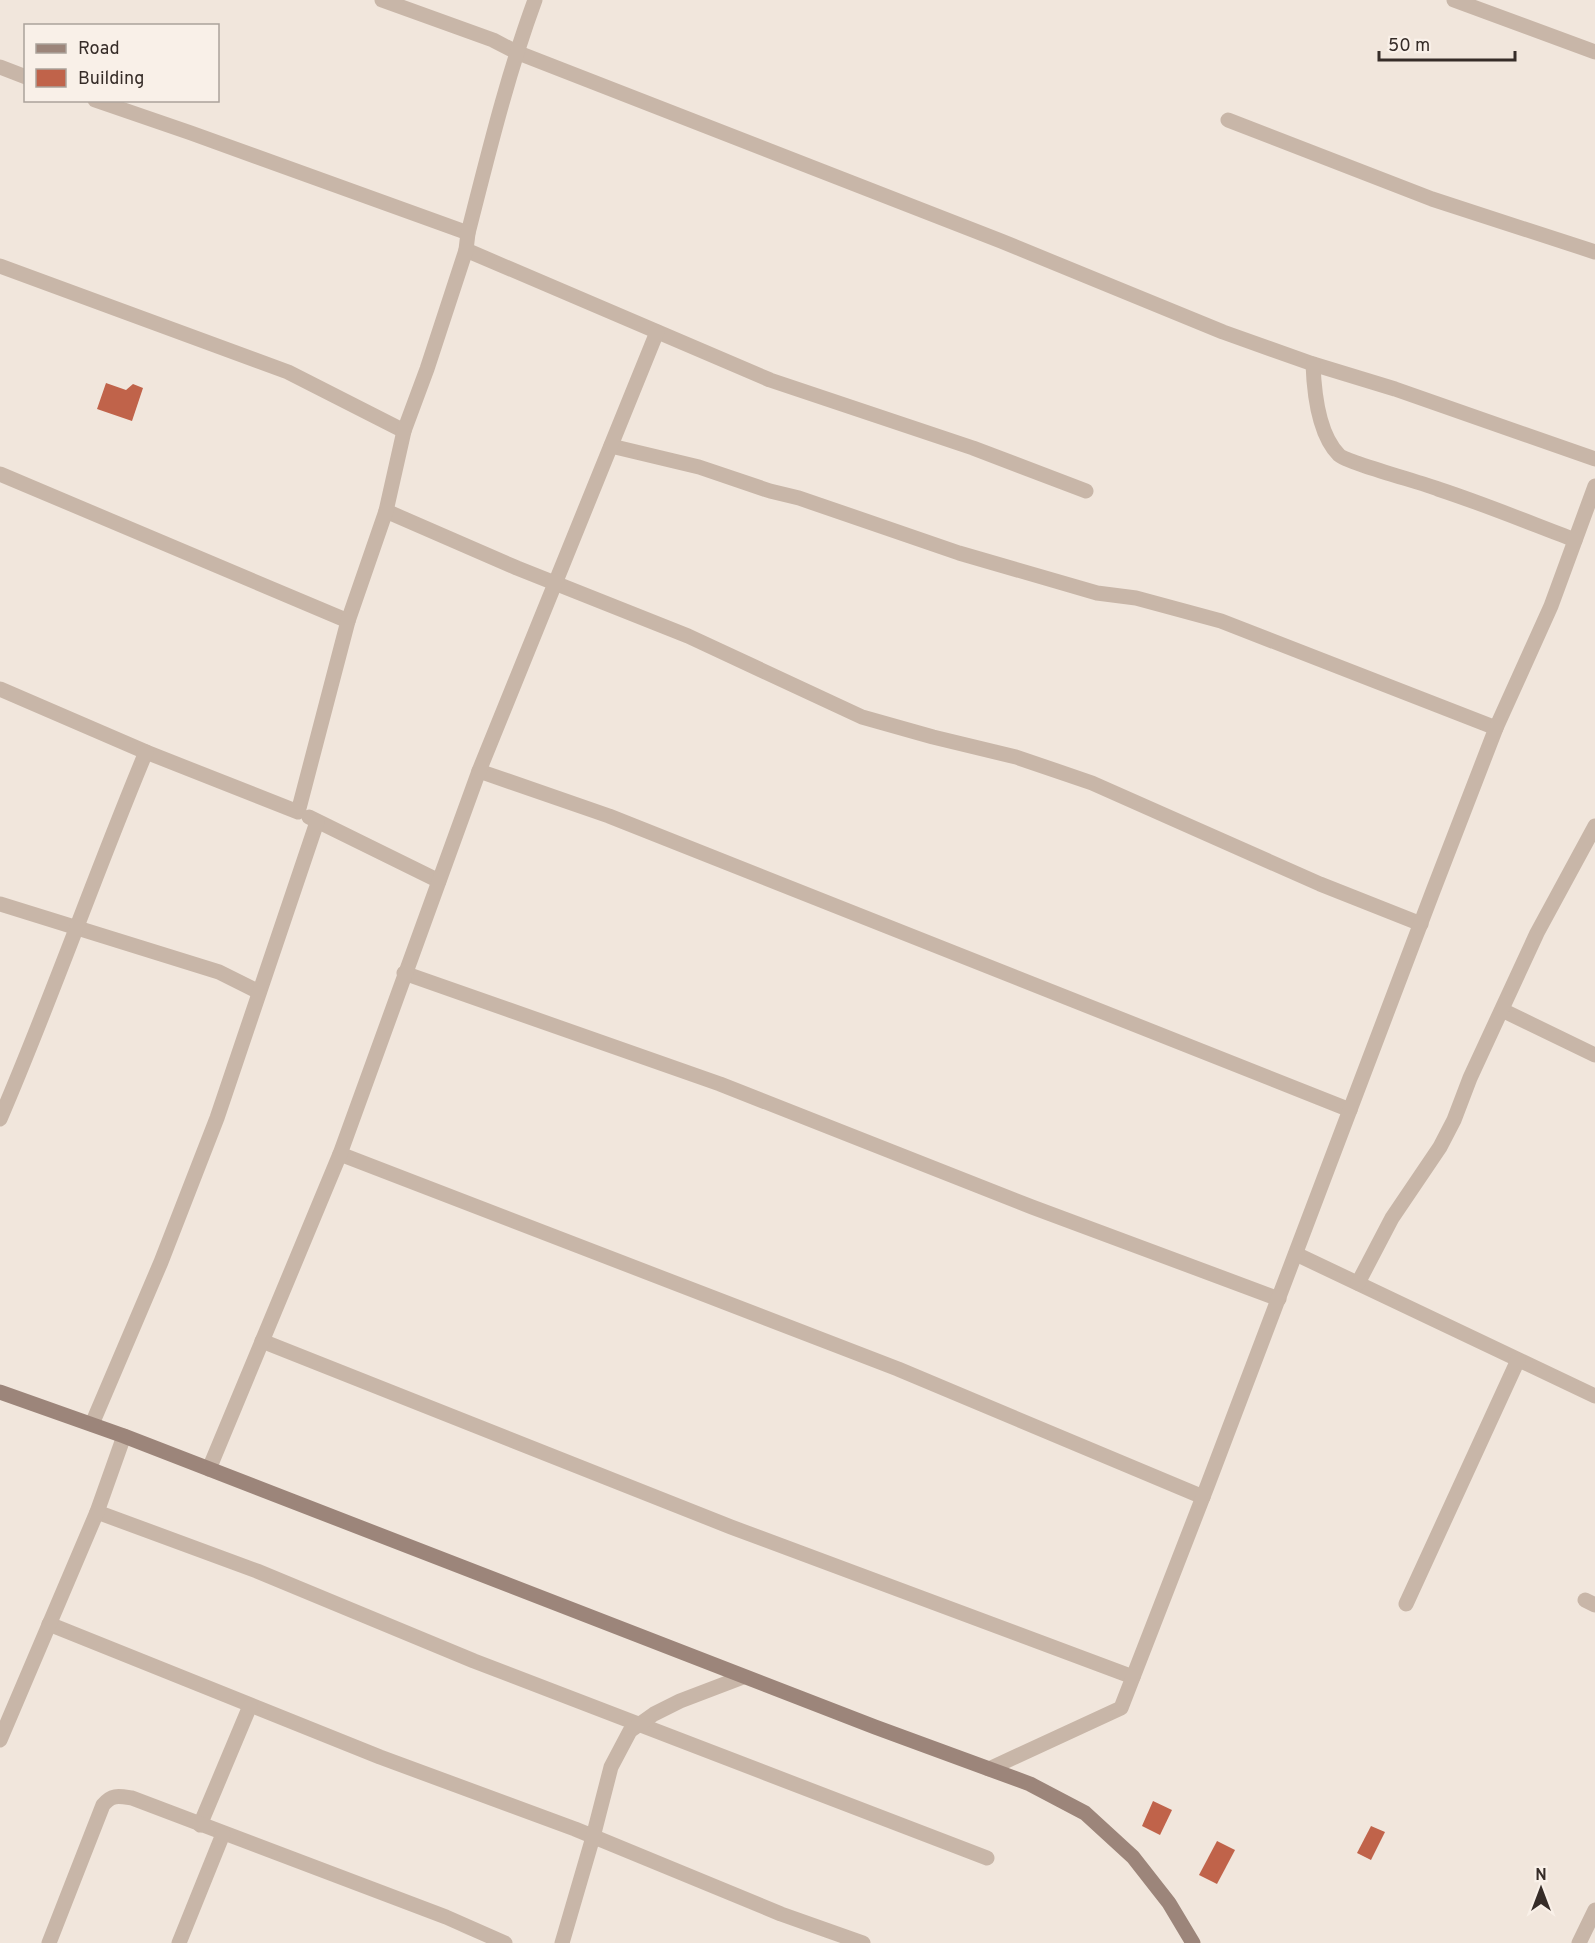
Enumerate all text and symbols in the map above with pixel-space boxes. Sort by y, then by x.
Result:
legend [24,24,219,102]
scale bar [1379,24,1516,62]
text: 50 m [1388,35,1430,58]
text: Road [78,38,120,61]
text: Building [78,68,144,91]
north arrow [1511,1859,1571,1919]
text: N [1535,1866,1547,1886]

